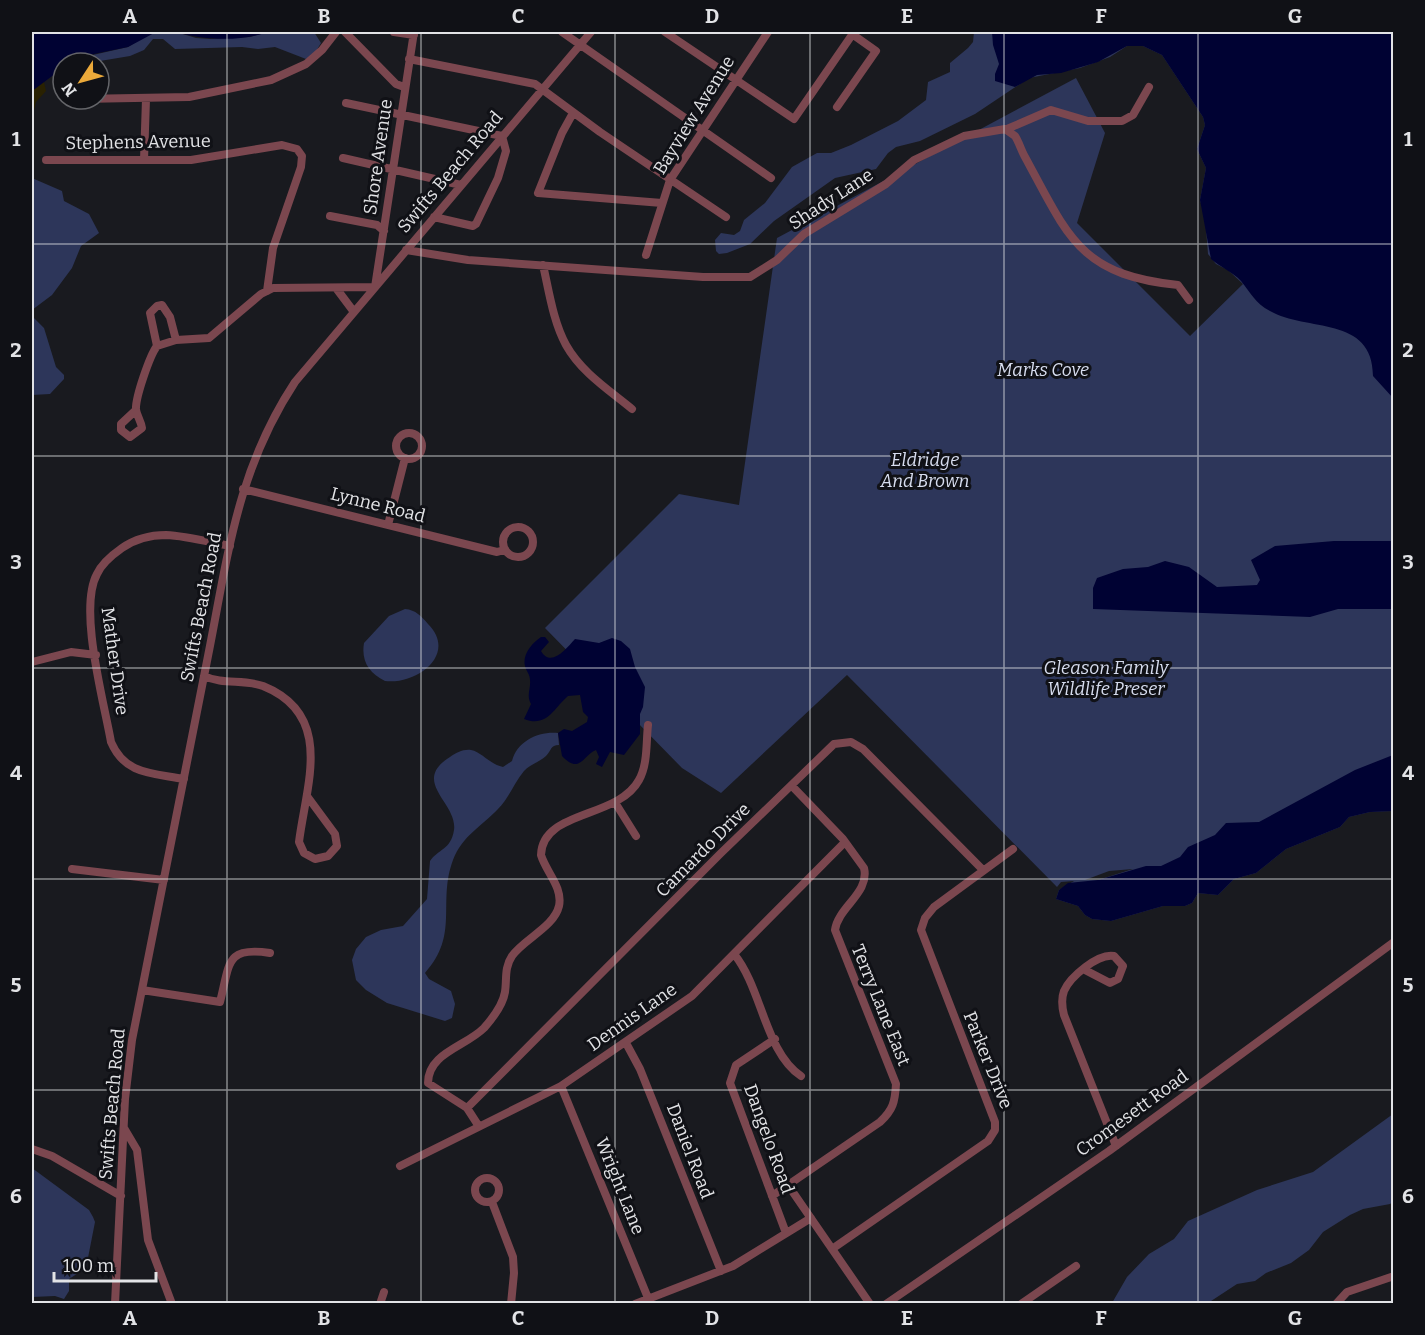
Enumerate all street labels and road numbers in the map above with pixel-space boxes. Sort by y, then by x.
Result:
street label: Bayview Avenue [649,52,739,178]
street label: Shore Avenue [359,98,397,216]
street label: Swifts Beach Road [393,107,507,237]
street label: Stephens Avenue [65,130,211,154]
street label: Shady Lane [785,164,877,234]
street label: Lynne Road [328,483,428,527]
street label: Swifts Beach Road [176,530,226,684]
street label: Mather Drive [97,606,133,716]
street label: Camardo Drive [651,798,755,902]
street label: Terry Lane East [847,941,915,1069]
street label: Dennis Lane [583,978,681,1056]
street label: Parker Drive [958,1008,1018,1112]
street label: Swifts Beach Road [94,1027,130,1181]
street label: Cromesett Road [1072,1065,1193,1161]
street label: Dangelo Road [739,1081,799,1197]
street label: Daniel Road [662,1100,718,1202]
street label: Wright Lane [591,1134,649,1238]

